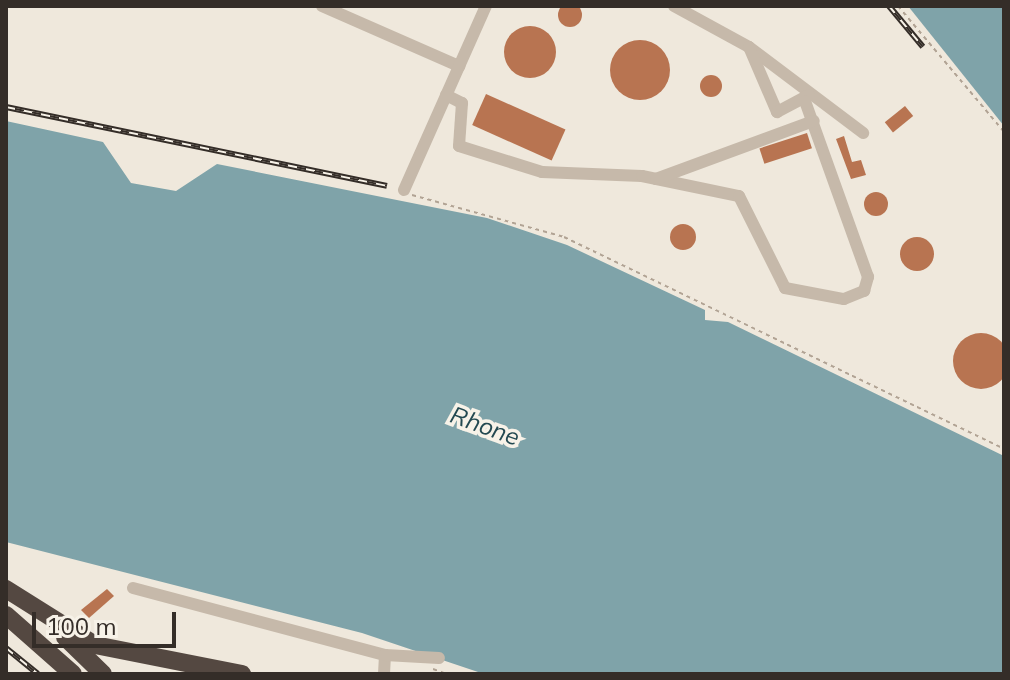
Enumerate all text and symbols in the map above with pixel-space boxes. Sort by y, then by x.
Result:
water label: Rhone [446,400,524,452]
scale bar [36,596,180,646]
text: 100 m [46,611,117,641]

